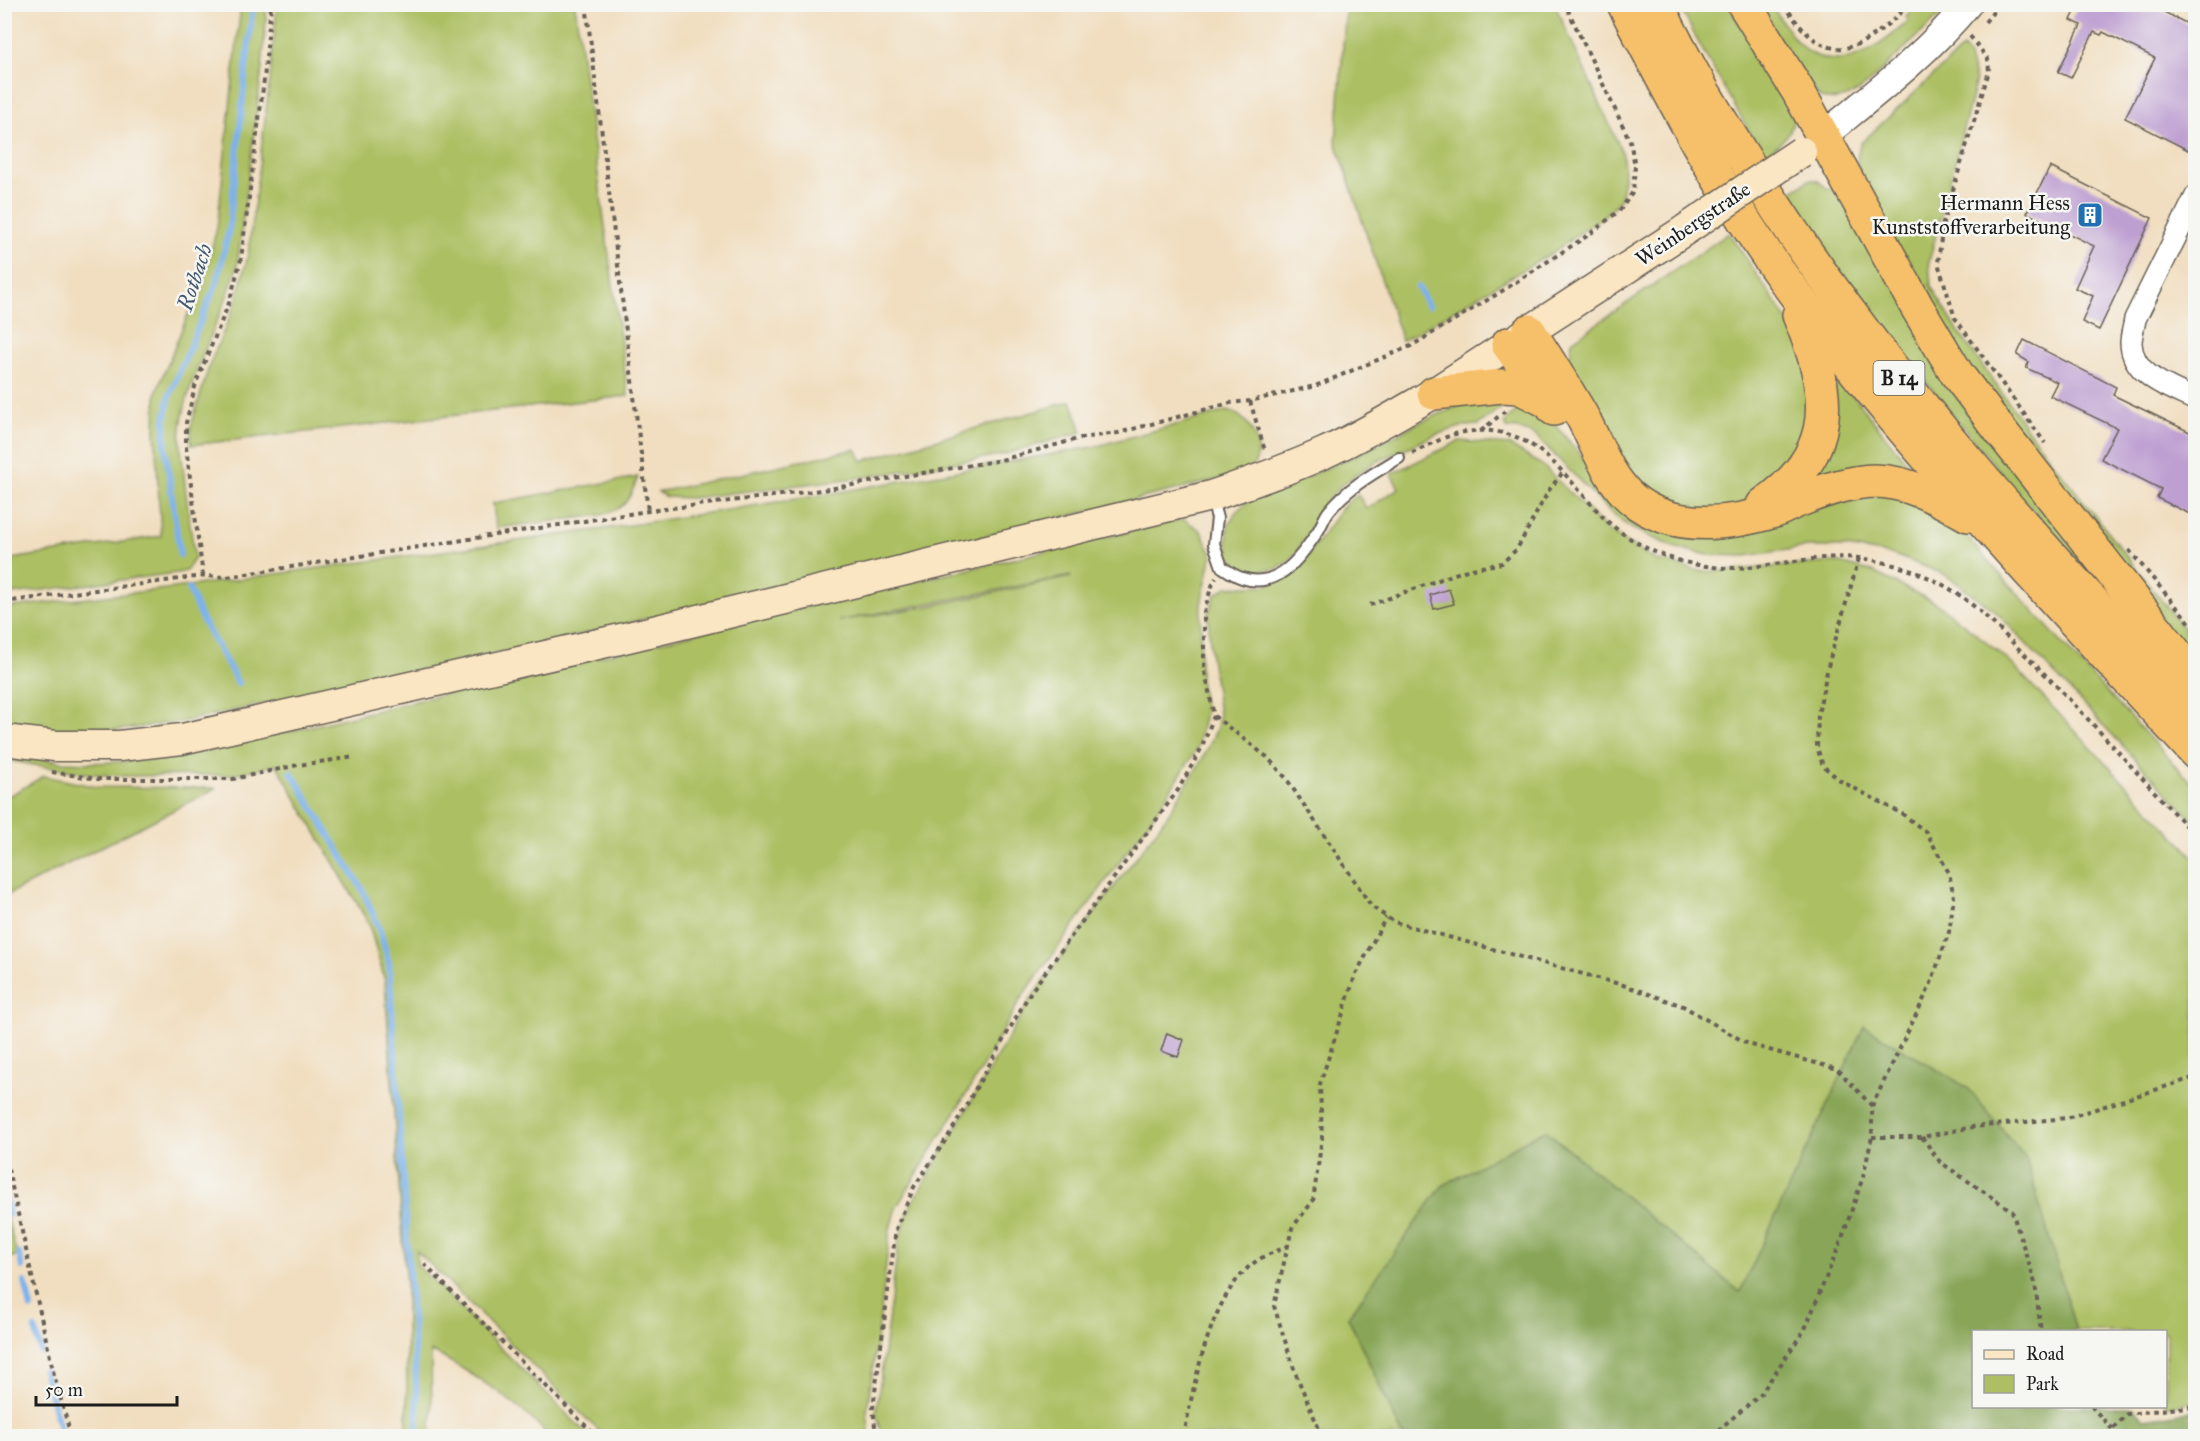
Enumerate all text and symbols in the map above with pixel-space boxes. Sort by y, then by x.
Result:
street label: Weinbergstraße [1631,176,1756,272]
place label: Hermann Hess Kunststoffverarbeitung [1872,190,2070,240]
building icon: Hermann Hess Kunststoffverarbeitung [2075,200,2105,230]
water label: Rotbach [171,240,218,315]
road number: B 14 [1874,361,1924,395]
legend [1972,1330,2167,1408]
text: Road [2026,1343,2064,1365]
scale bar [36,1369,177,1407]
text: Park [2026,1373,2059,1395]
text: 50 m [45,1379,83,1401]

